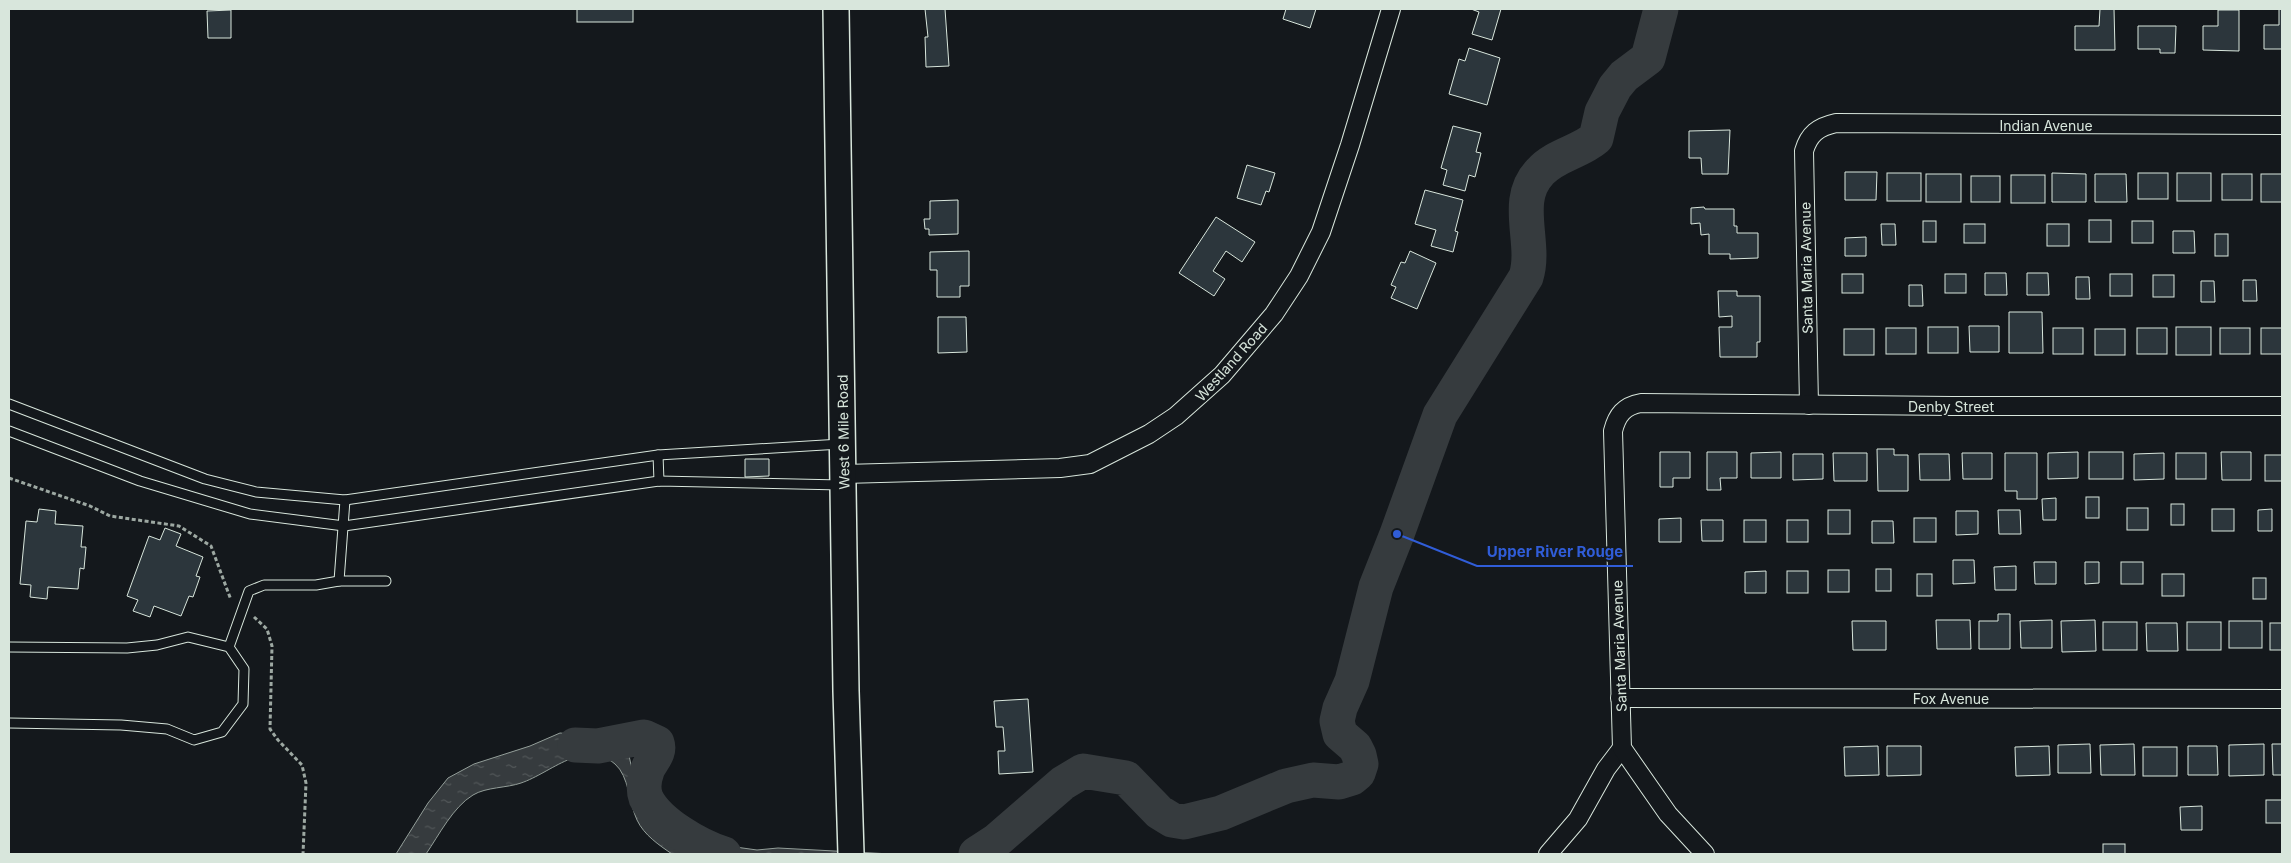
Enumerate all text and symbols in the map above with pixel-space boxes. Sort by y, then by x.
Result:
street label: Indian Avenue [1999,117,2093,134]
street label: Santa Maria Avenue [1796,202,1816,334]
street label: Westland Road [1192,320,1270,404]
street label: West 6 Mile Road [833,374,853,490]
street label: Denby Street [1908,398,1994,415]
callout: Upper River Rouge [1477,536,1633,566]
text: Upper River Rouge [1487,542,1623,561]
street label: Santa Maria Avenue [1608,580,1630,712]
street label: Fox Avenue [1913,690,1989,707]

